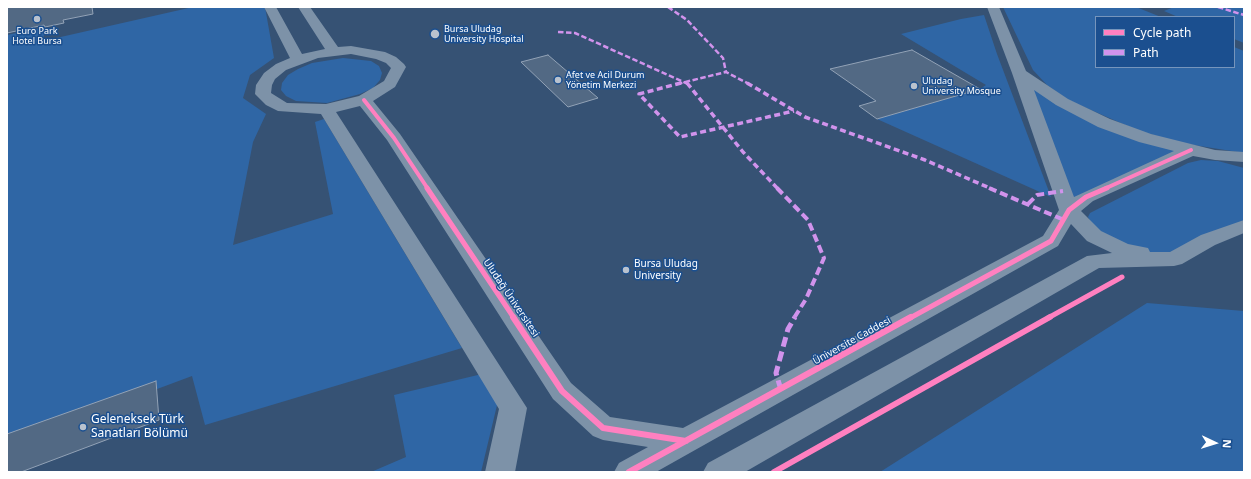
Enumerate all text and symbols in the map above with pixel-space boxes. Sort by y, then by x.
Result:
marker: Euro Park Hotel Bursa [32,14,42,24]
legend [1095,16,1235,68]
place label: Bursa Uludag University Hospital [444,24,524,45]
text: Cycle path [1133,24,1191,41]
place label: Euro Park Hotel Bursa [12,26,62,47]
marker: Bursa Uludag University Hospital [429,28,441,40]
text: Path [1133,44,1159,61]
place label: Afet ve Acil Durum Yönetim Merkezi [566,70,644,91]
marker: Afet ve Acil Durum Yönetim Merkezi [553,75,563,85]
place label: Uludag University Mosque [922,76,1001,97]
marker: Uludag University Mosque [909,81,919,91]
street label: Uludağ Üniversitesi [480,257,542,339]
place label: Bursa Uludag University [634,258,698,282]
marker: Bursa Uludag University [621,265,631,275]
street label: Üniversite Caddesi [811,315,893,367]
place label: Geleneksek Türk Sanatları Bölümü [91,413,188,441]
marker: Geleneksek Türk Sanatları Bölümü [78,422,88,432]
north arrow [1195,423,1235,463]
text: N [1220,439,1235,449]

